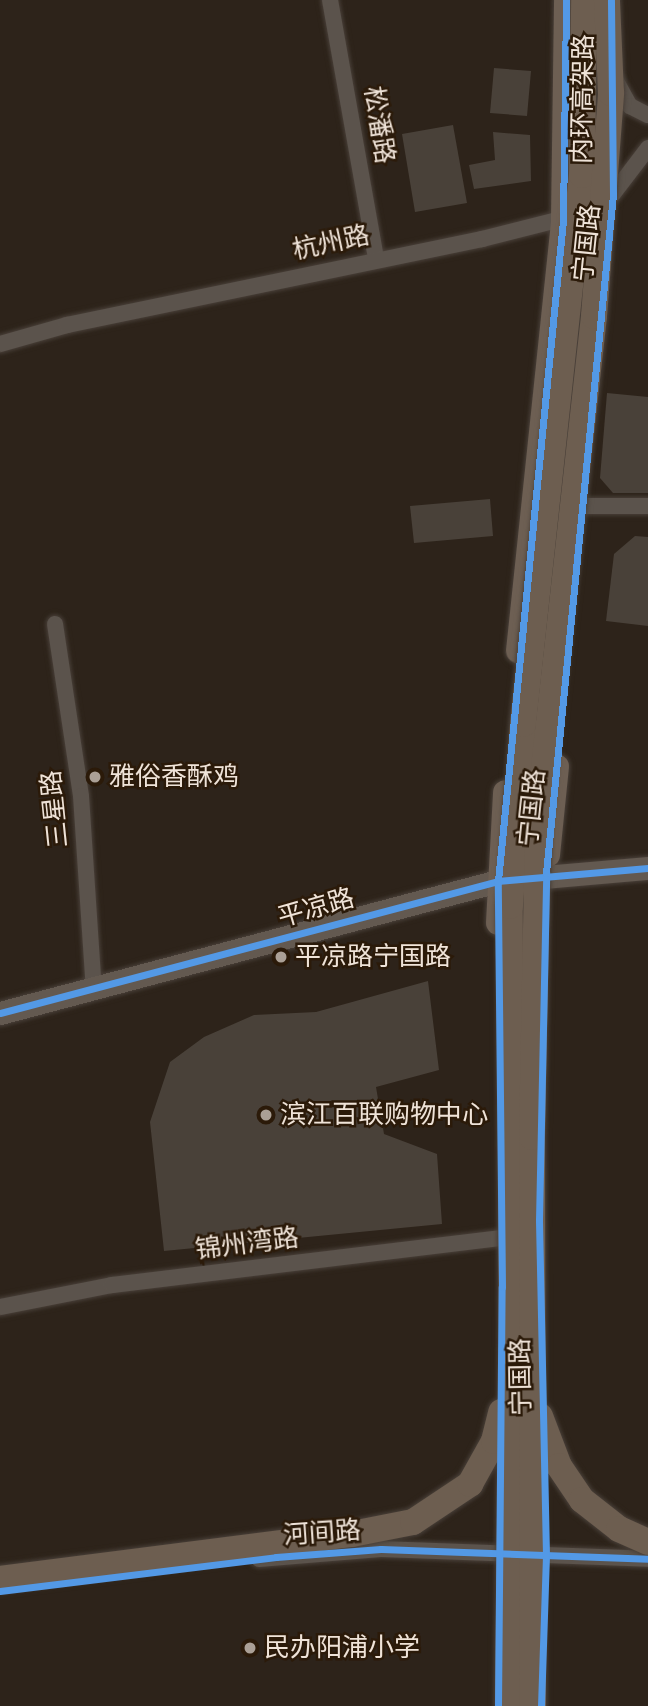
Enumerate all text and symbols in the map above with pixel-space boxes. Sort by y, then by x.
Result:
street label: 内环高架路 [566,34,600,164]
street label: 松潘路 [357,84,401,166]
street label: 宁国路 [567,203,607,283]
street label: 杭州路 [290,220,372,266]
place label: 雅俗香酥鸡 [109,761,239,793]
street label: 宁国路 [512,768,552,848]
street label: 三星路 [35,769,75,849]
marker: 雅俗香酥鸡 [87,769,103,785]
street label: 平凉路 [274,882,358,934]
place label: 平凉路宁国路 [295,941,451,973]
marker: 平凉路宁国路 [273,949,289,965]
place label: 滨江百联购物中心 [280,1099,488,1131]
marker: 滨江百联购物中心 [258,1107,274,1123]
street label: 锦州湾路 [193,1222,301,1266]
street label: 宁国路 [505,1338,537,1416]
street label: 河间路 [282,1515,362,1551]
place label: 民办阳浦小学 [264,1632,420,1664]
marker: 民办阳浦小学 [242,1640,258,1656]

